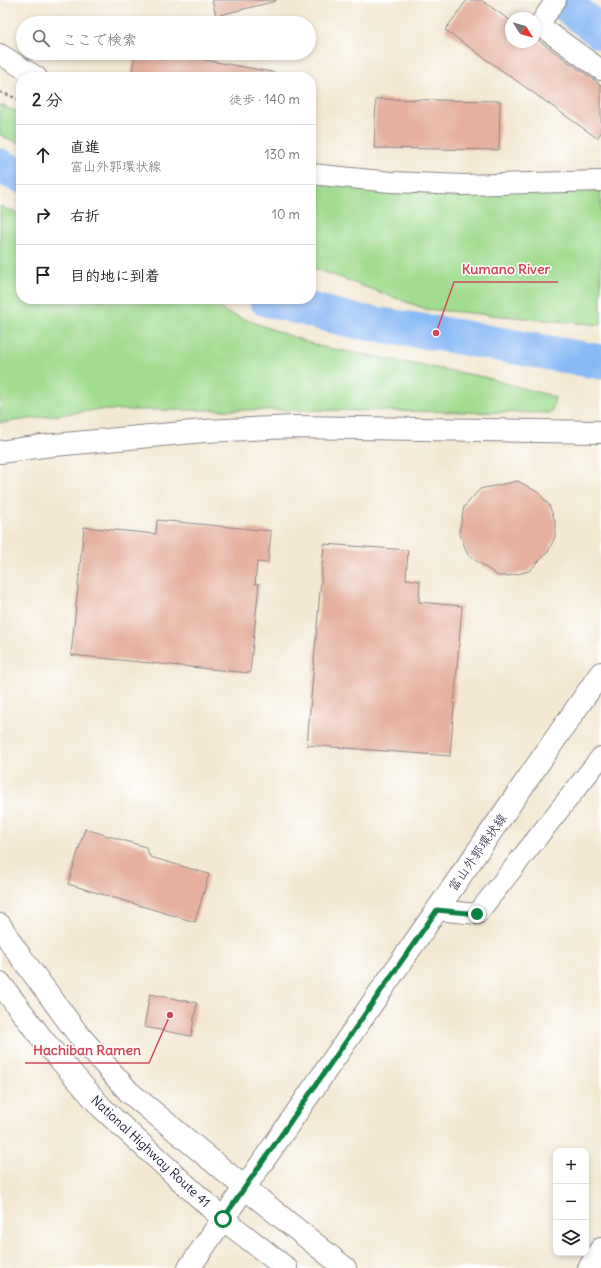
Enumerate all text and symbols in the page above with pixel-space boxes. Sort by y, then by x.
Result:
north arrow [505,12,541,48]
search box [16,16,316,60]
icon: search [30,27,52,49]
text: ここで検索 [62,30,137,49]
text: 2 分 [32,89,62,111]
text: 徒歩 · 140 m [229,91,300,108]
text: 直進 [70,137,100,156]
icon: ahead [32,144,54,166]
text: 130 m [264,146,300,163]
text: 富山外郭環状線 [70,158,161,175]
icon: right [32,204,54,226]
text: 右折 [70,206,100,225]
text: 10 m [272,206,300,223]
callout: Kumano River [454,256,558,282]
text: Kumano River [462,260,550,278]
icon: arrive [32,264,54,286]
text: 目的地に到着 [70,266,160,285]
street label: 富山外郭環状線 [444,809,511,894]
route end [468,905,486,923]
callout: Hachiban Ramen [25,1037,149,1063]
text: Hachiban Ramen [33,1041,141,1059]
street label: National Highway Route 41 [88,1092,214,1211]
map controls [553,1148,589,1256]
button: + [553,1148,589,1184]
button: − [553,1184,589,1220]
route start [214,1210,232,1228]
button: layers [553,1220,589,1256]

